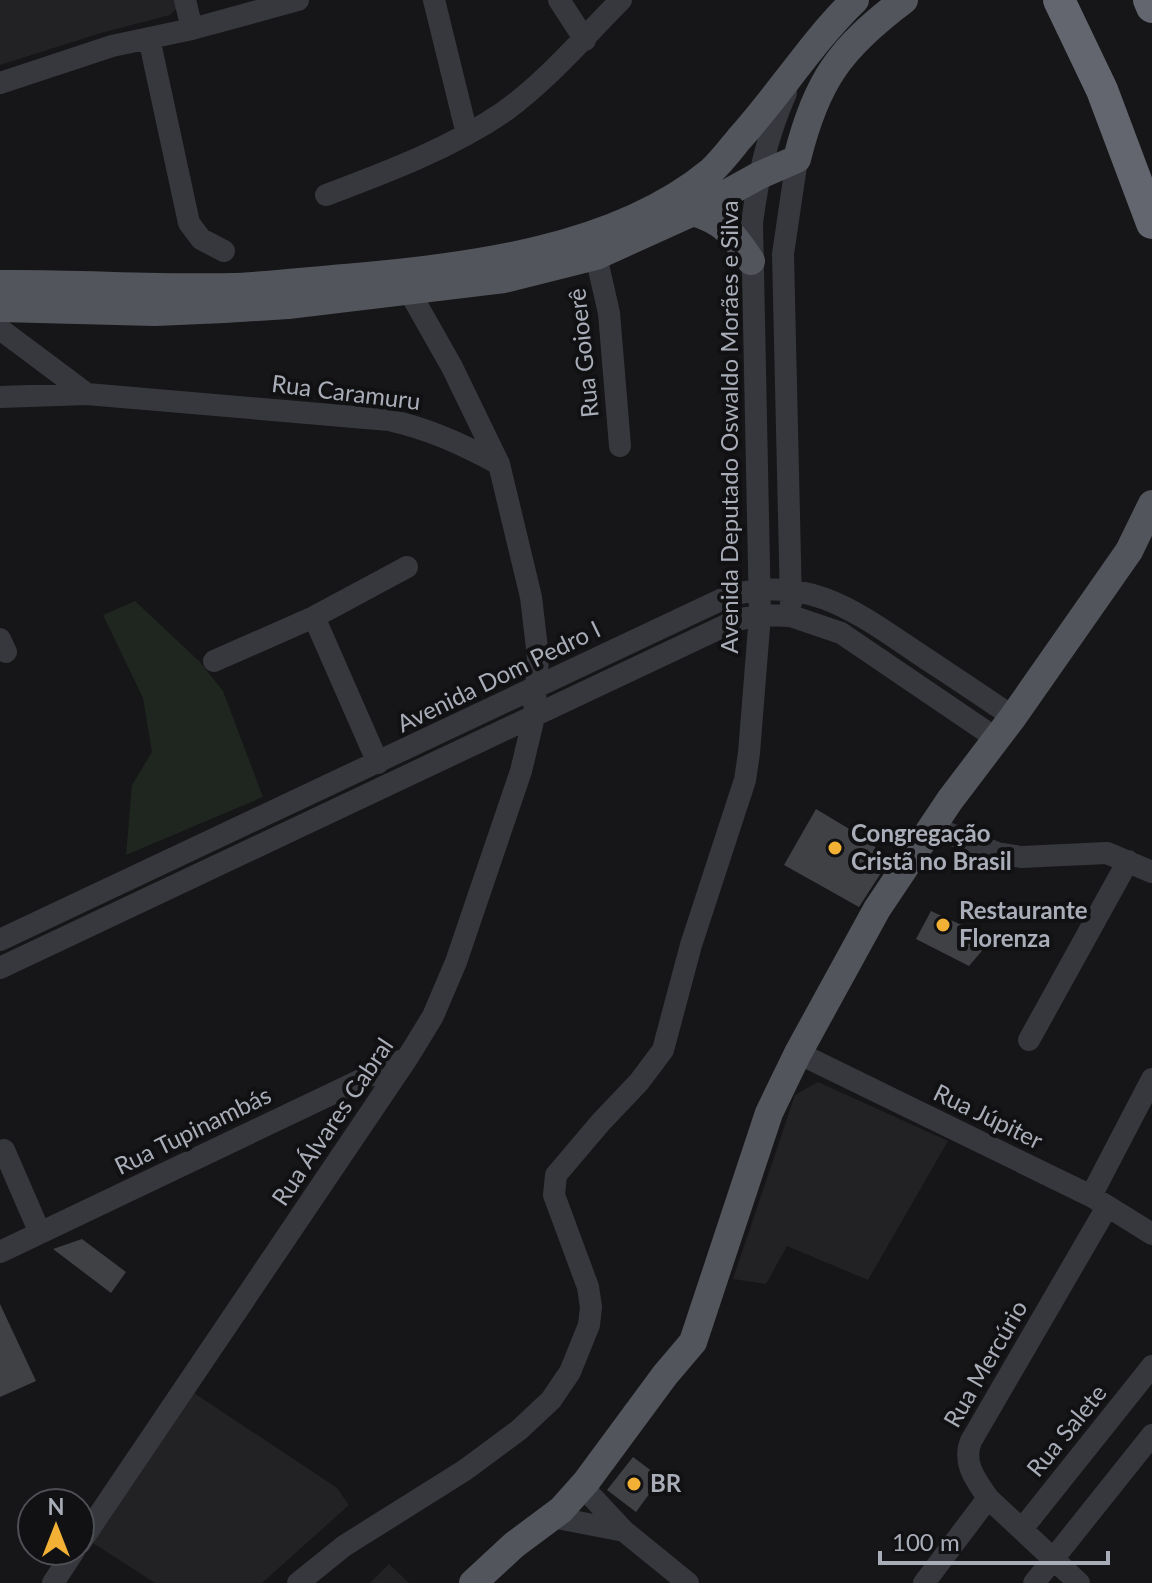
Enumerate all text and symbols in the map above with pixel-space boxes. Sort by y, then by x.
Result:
street label: Avenida Deputado Oswaldo Morães e Silva [714,200,743,654]
street label: Rua Goioerê [561,287,604,419]
street label: Rua Caramuru [270,368,422,415]
street label: Avenida Dom Pedro I [392,614,605,738]
place label: Congregação Cristã no Brasil [851,818,1012,875]
marker: Congregação Cristã no Brasil [826,839,844,857]
place label: Restaurante Florenza [959,895,1088,952]
marker: Restaurante Florenza [934,916,952,934]
street label: Rua Álvares Cabral [265,1032,399,1211]
street label: Rua Júpiter [929,1077,1048,1155]
street label: Rua Tupinambás [109,1079,275,1180]
street label: Rua Mercúrio [937,1295,1033,1432]
street label: Rua Salete [1020,1378,1112,1482]
place label: BR [650,1468,682,1497]
marker: BR [625,1475,643,1493]
north arrow [16,1487,96,1567]
text: N [48,1493,64,1520]
scale bar [880,1515,1108,1565]
text: 100 m [892,1527,960,1556]

